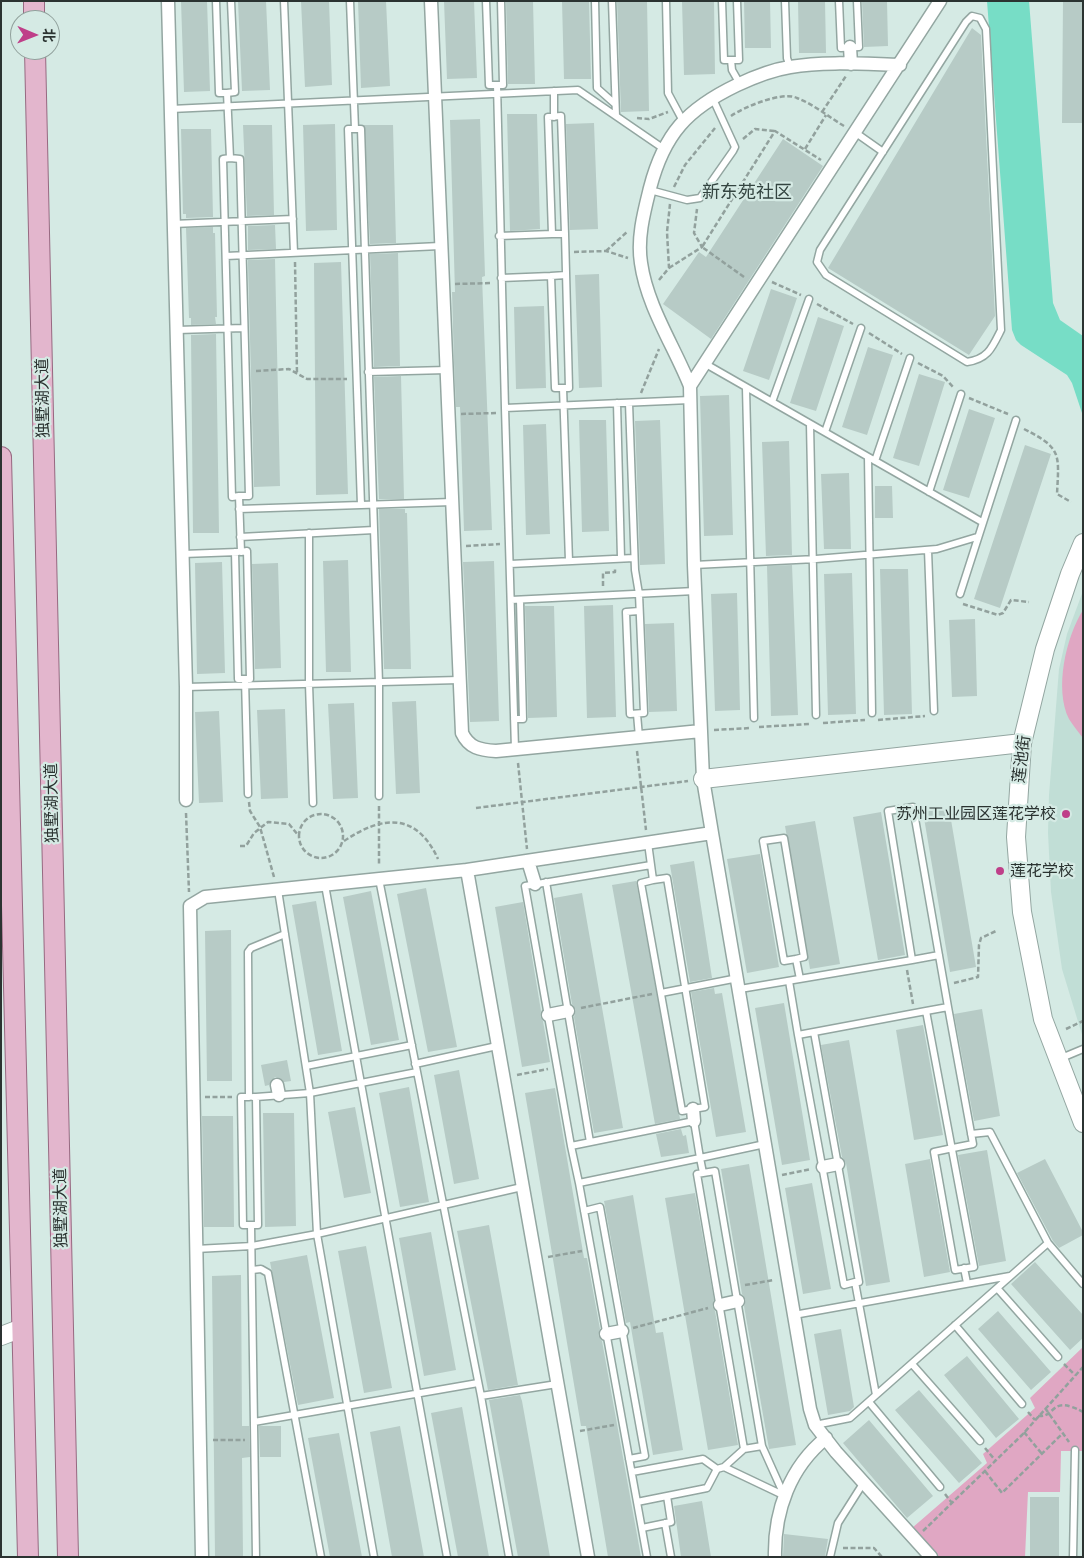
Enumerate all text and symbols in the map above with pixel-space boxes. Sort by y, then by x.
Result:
north arrow [10,10,60,60]
text: 北 [41,28,58,42]
district label: 新东苑社区 [702,182,792,204]
street label: 独墅湖大道 [33,358,53,438]
street label: 莲池街 [1010,734,1034,784]
street label: 独墅湖大道 [42,763,62,843]
place label: 苏州工业园区莲花学校 [896,804,1056,824]
marker: 苏州工业园区莲花学校 [1060,808,1072,820]
place label: 莲花学校 [1010,861,1074,881]
marker: 莲花学校 [994,865,1006,877]
street label: 独墅湖大道 [51,1168,71,1248]

